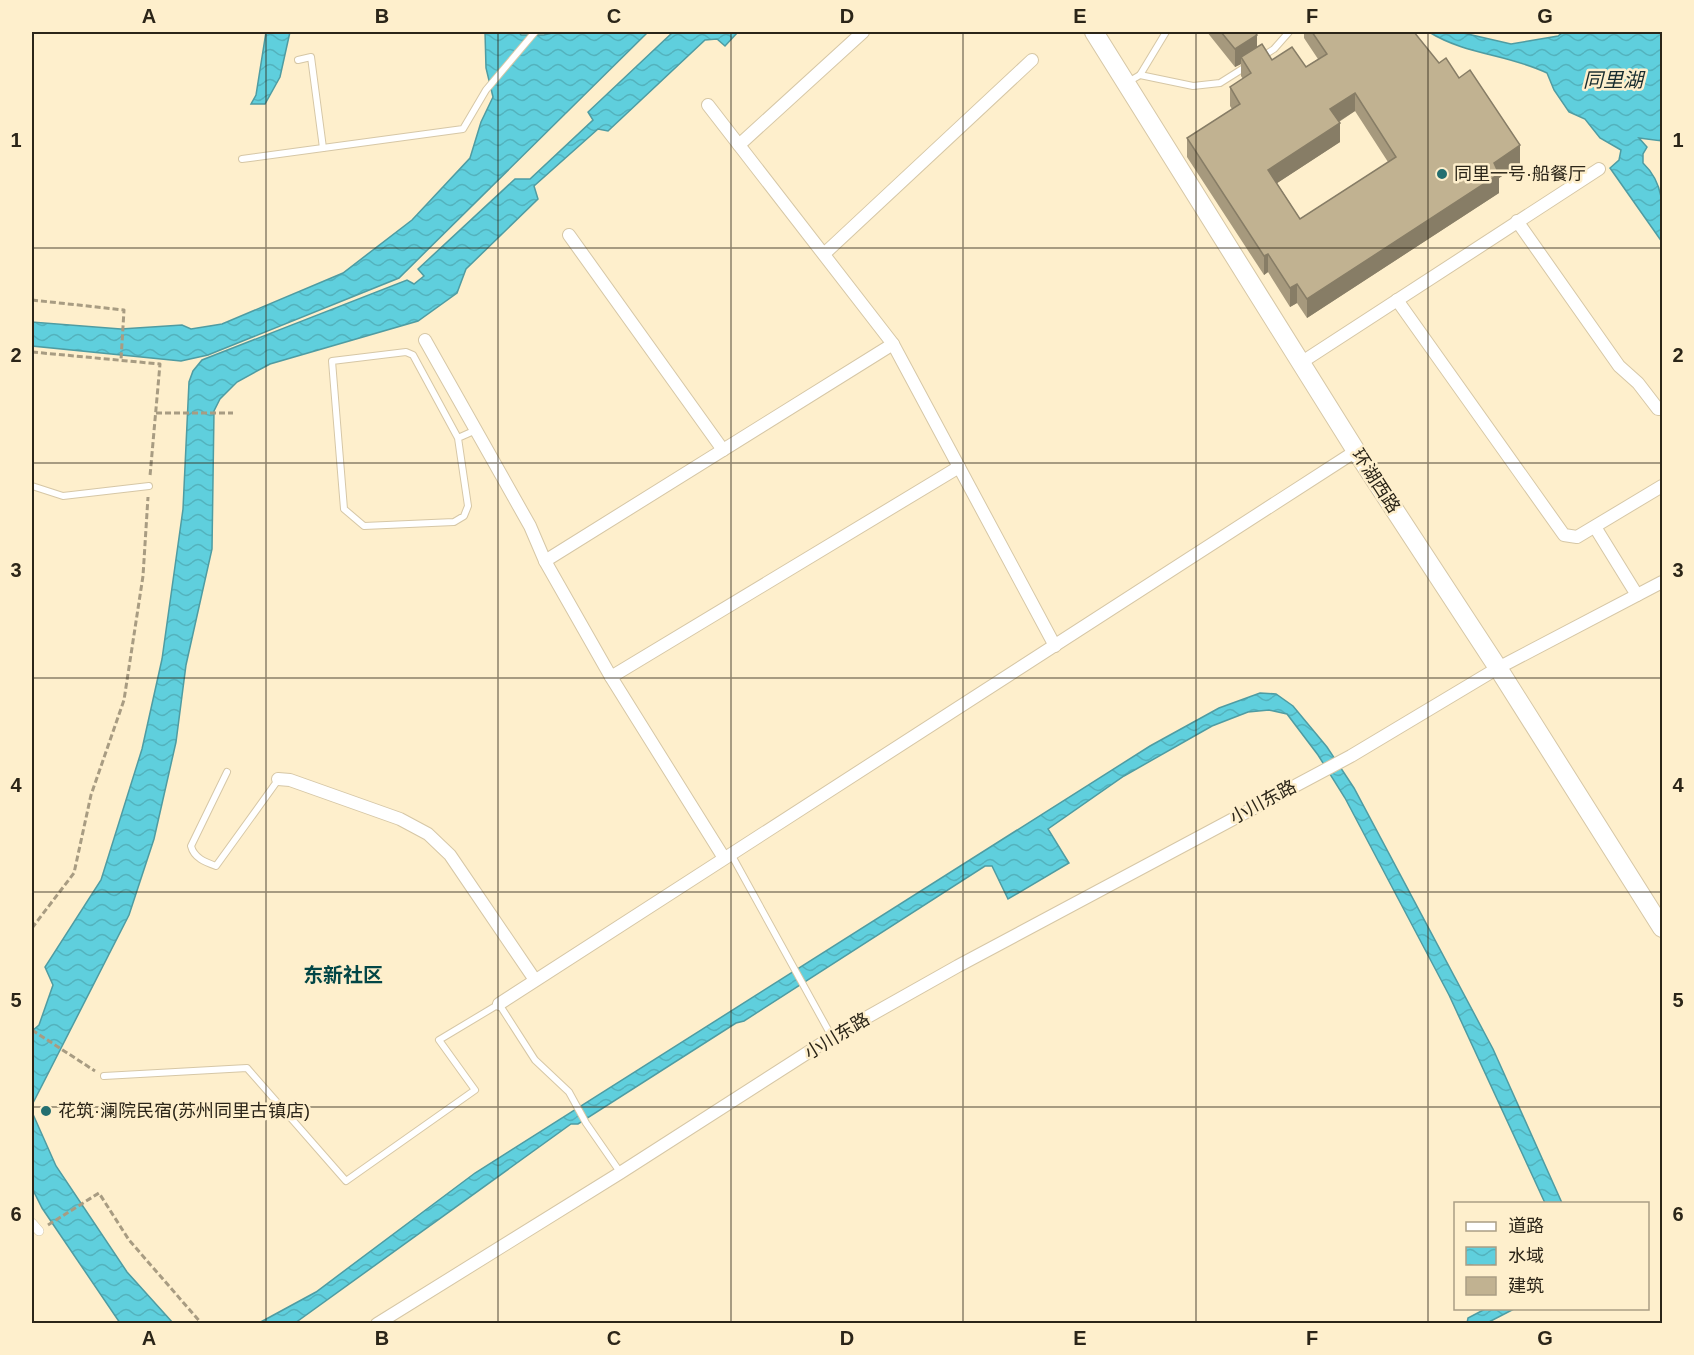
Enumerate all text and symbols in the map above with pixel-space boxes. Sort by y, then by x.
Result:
text: A [142,5,156,27]
text: B [375,5,389,27]
text: C [607,5,621,27]
text: D [840,5,854,27]
text: E [1073,5,1087,27]
text: F [1306,5,1318,27]
text: G [1537,5,1553,27]
water label: 同里湖 [1583,69,1646,91]
text: 1 [10,129,22,151]
text: 1 [1672,129,1684,151]
place label: 同里一号·船餐厅 [1454,164,1586,184]
marker: 同里一号·船餐厅 [1435,167,1449,181]
text: 2 [10,344,22,366]
text: 2 [1672,344,1684,366]
street label: 环湖西路 [1348,445,1404,517]
text: 3 [10,559,22,581]
text: 3 [1672,559,1684,581]
text: 4 [10,774,22,796]
text: 4 [1672,774,1684,796]
street label: 小川东路 [1227,776,1299,828]
district label: 东新社区 [303,964,383,986]
text: 5 [10,989,22,1011]
text: 5 [1672,989,1684,1011]
street label: 小川东路 [801,1009,873,1063]
place label: 花筑·澜院民宿(苏州同里古镇店) [58,1101,310,1121]
marker: 花筑·澜院民宿(苏州同里古镇店) [39,1104,53,1118]
legend [1454,1202,1649,1310]
text: 6 [10,1203,22,1225]
text: 6 [1672,1203,1684,1225]
text: 道路 [1508,1216,1544,1236]
text: 水域 [1508,1246,1544,1266]
text: 建筑 [1508,1276,1544,1296]
text: A [142,1327,156,1349]
text: B [375,1327,389,1349]
text: C [607,1327,621,1349]
text: D [840,1327,854,1349]
text: E [1073,1327,1087,1349]
text: F [1306,1327,1318,1349]
text: G [1537,1327,1553,1349]

